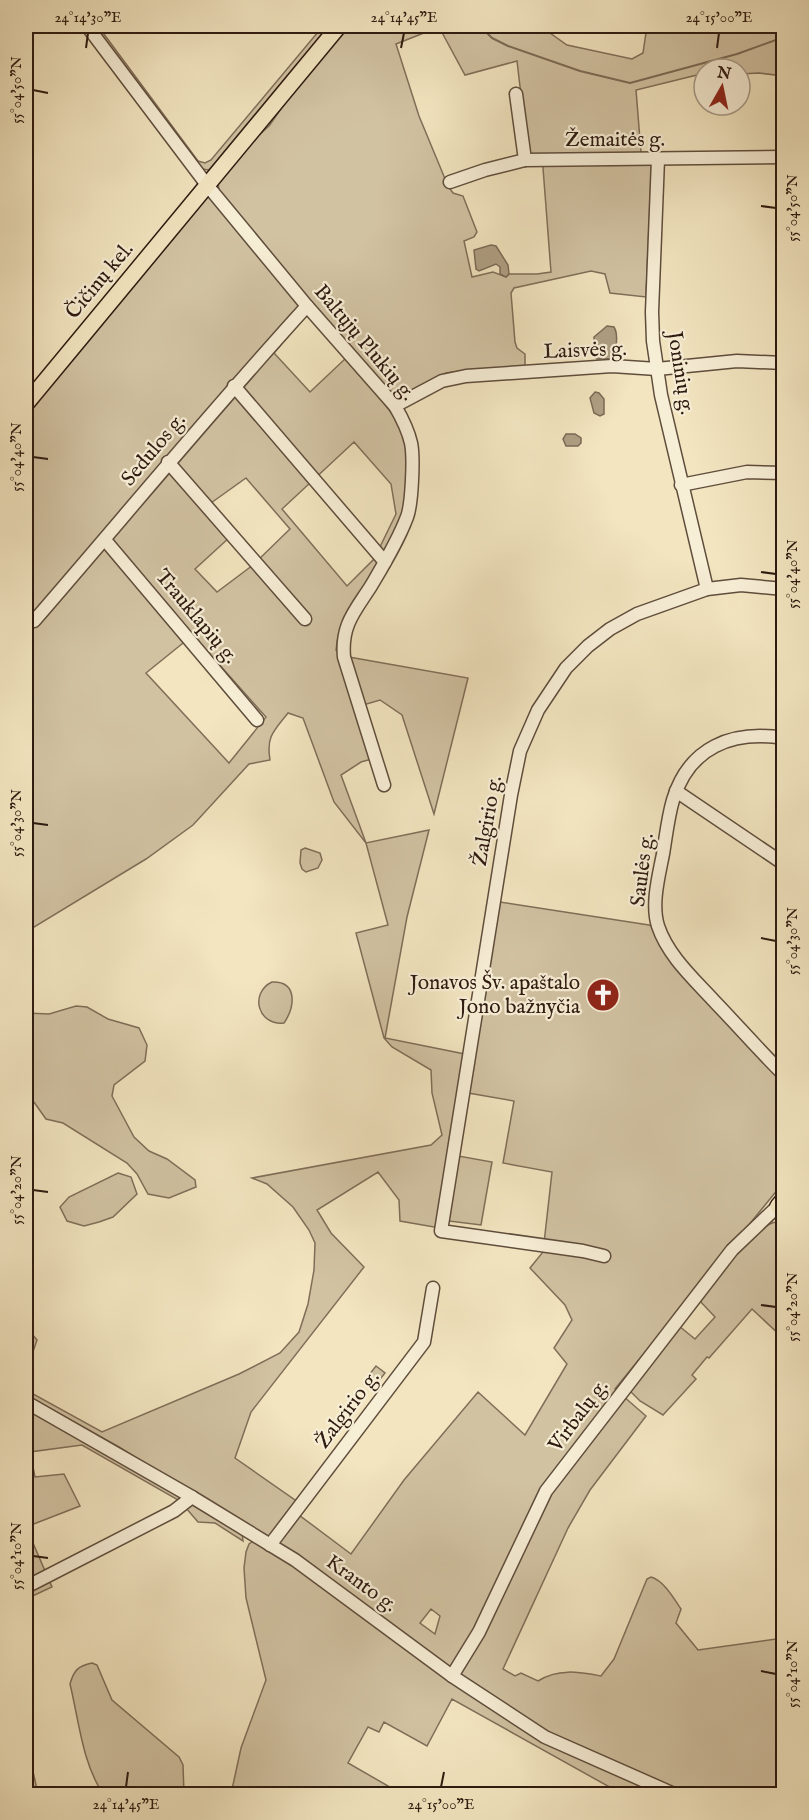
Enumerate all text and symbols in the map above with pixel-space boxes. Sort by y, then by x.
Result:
text: 24°14'30"E [54,8,122,27]
text: 24°14'45"E [371,8,437,27]
text: 24°15'00"E [686,8,752,27]
text: 55°04'50"N [7,56,26,124]
north arrow [692,57,752,117]
text: N [715,63,733,85]
street label: Žemaitės g. [565,127,665,154]
text: 55°04'50"N [783,174,802,242]
street label: Čičinų kel. [59,236,140,325]
street label: Baltųjų Plukių g. [307,279,421,407]
street label: Joninių g. [660,327,700,417]
street label: Laisvės g. [543,336,627,366]
street label: Sedulos g. [116,408,192,492]
text: 55°04'40"N [7,422,26,492]
text: 55°04'40"N [783,539,802,609]
street label: Trauklapių g. [149,564,243,670]
street label: Žalgirio g. [467,774,509,868]
text: 55°04'30"N [7,789,26,857]
street label: Saulės g. [625,832,661,908]
text: 55°04'30"N [783,907,802,975]
place label: Jonavos Šv. apaštalo Jono bažnyčia [408,969,581,1021]
church icon: Jonavos Šv. apaštalo Jono bažnyčia [585,977,621,1013]
text: 55°04'20"N [7,1155,26,1225]
text: 55°04'20"N [783,1272,802,1342]
street label: Žalgirio g. [310,1365,386,1455]
street label: Virbalų g. [542,1374,615,1459]
text: 55°04'10"N [7,1522,26,1590]
street label: Kranto g. [320,1549,402,1619]
text: 55°04'10"N [783,1640,802,1708]
text: 24°14'45"E [93,1795,159,1814]
text: 24°15'00"E [408,1795,474,1814]

